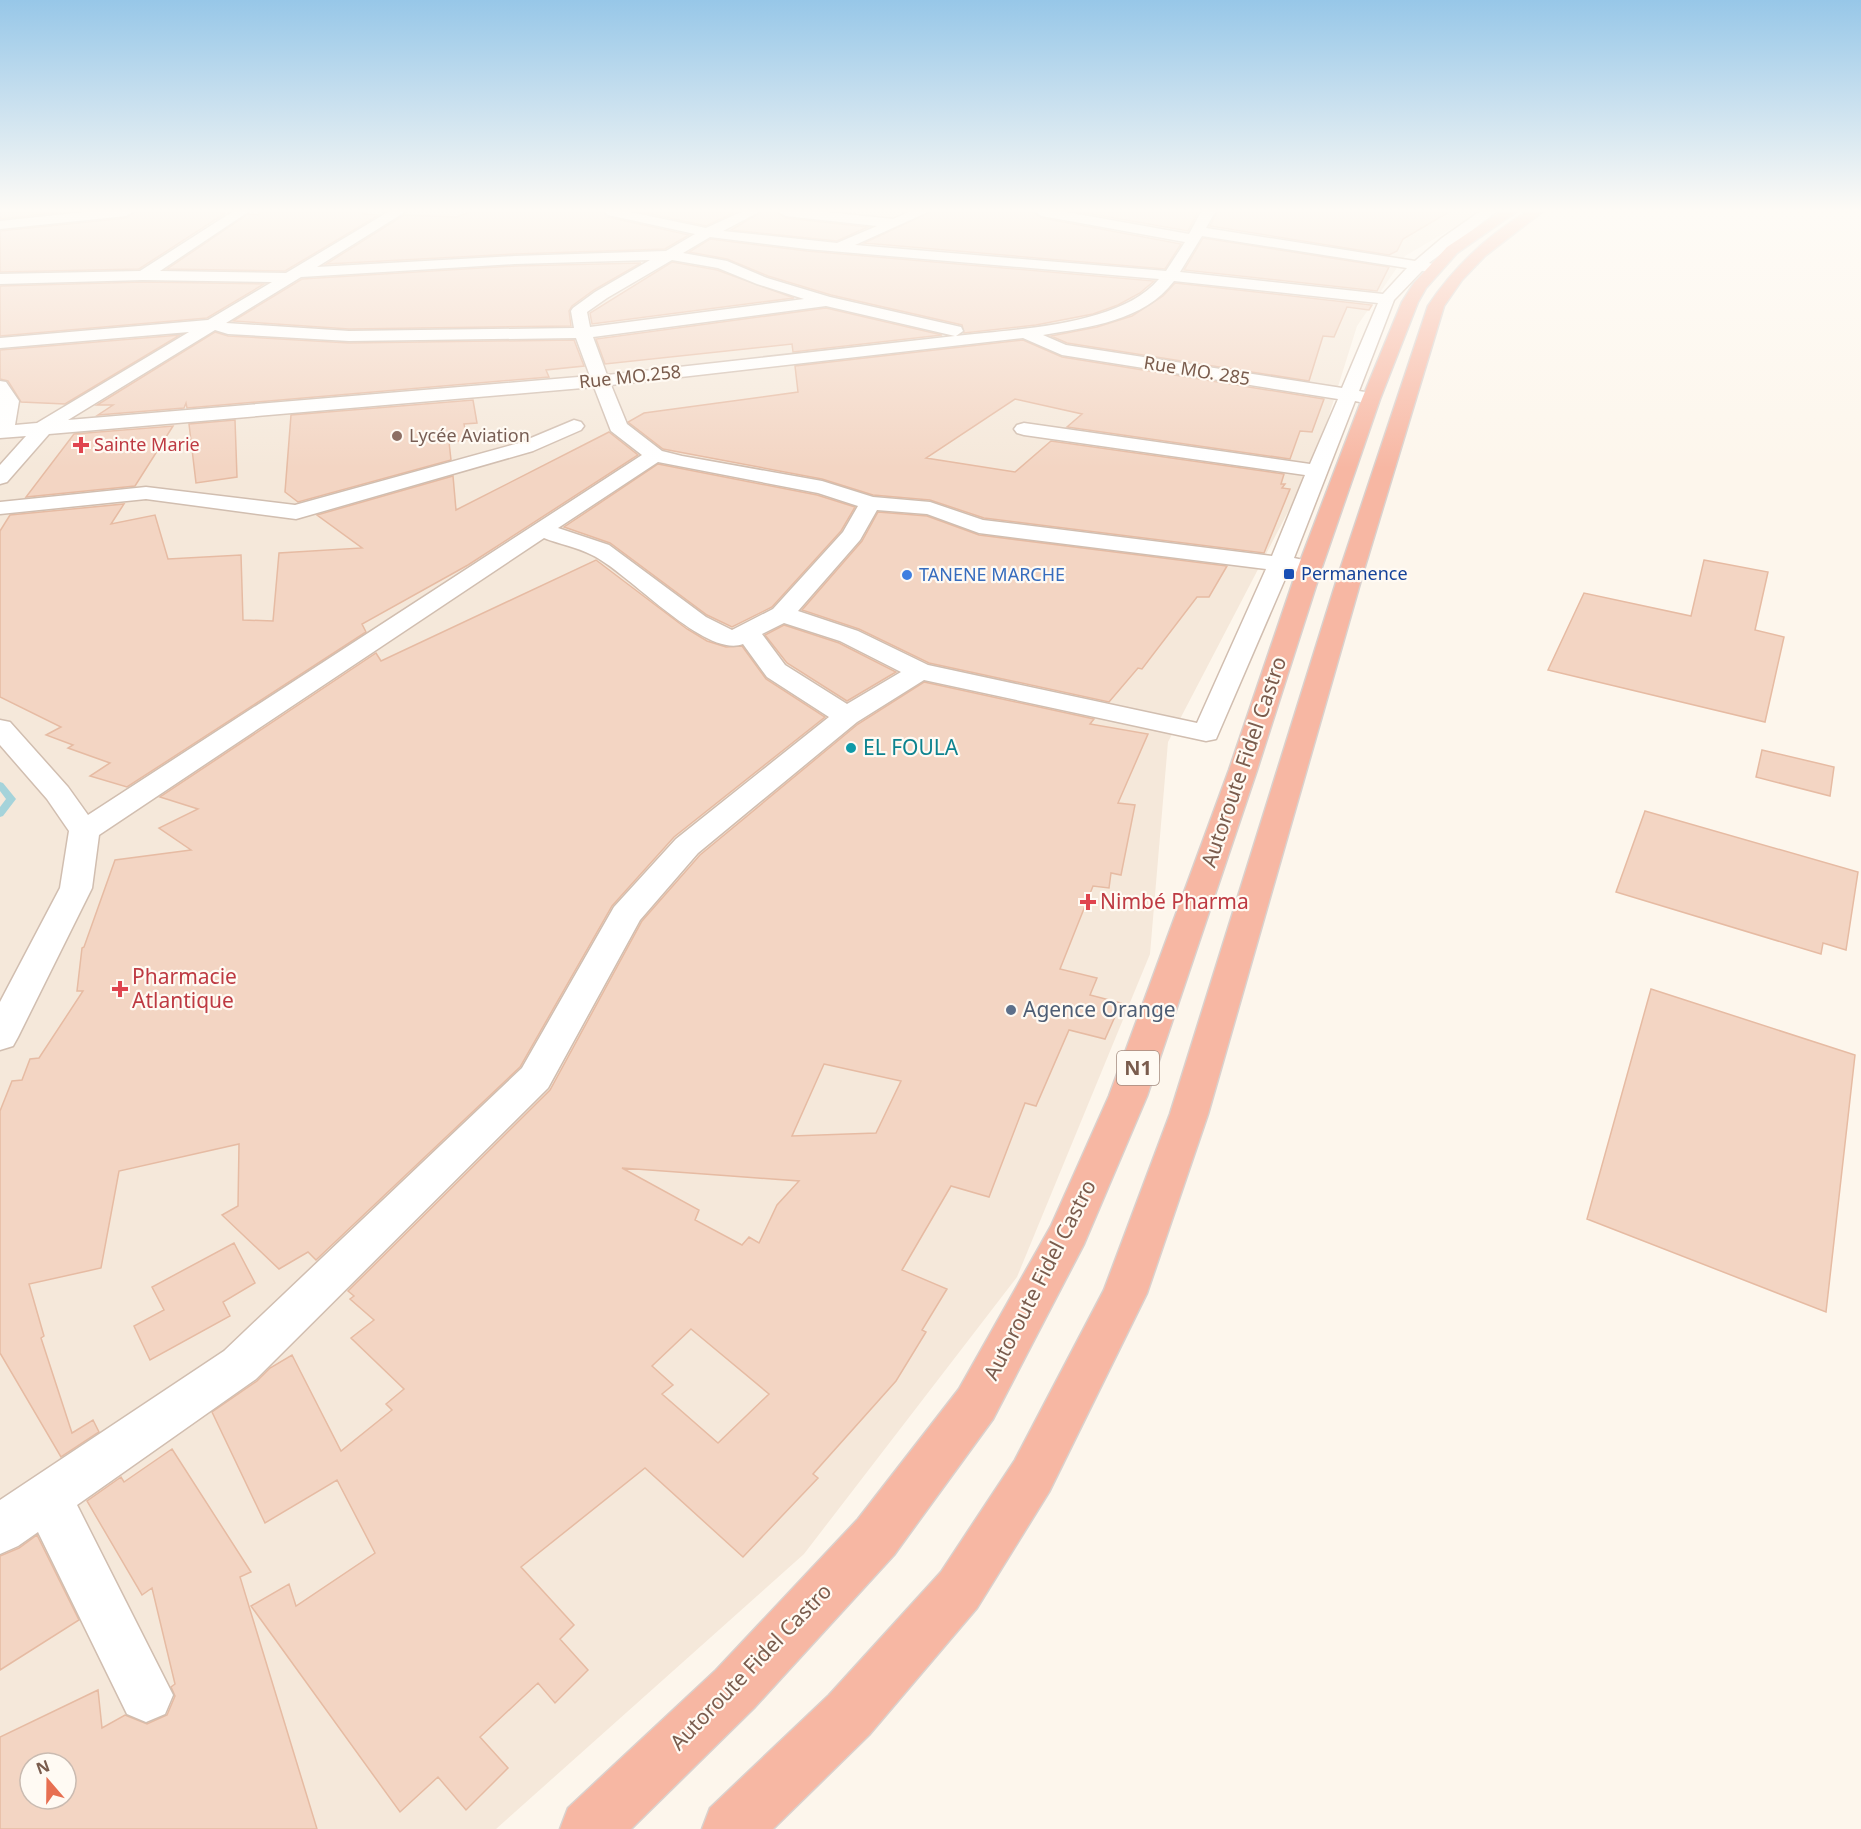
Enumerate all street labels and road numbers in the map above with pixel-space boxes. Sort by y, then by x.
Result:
street label: Rue MO. 285 [1142,350,1252,390]
street label: Rue MO.258 [578,359,682,393]
street label: Autoroute Fidel Castro [1194,653,1292,871]
road number: N1 [1117,1051,1159,1085]
street label: Autoroute Fidel Castro [976,1175,1102,1384]
street label: Autoroute Fidel Castro [663,1577,837,1756]

